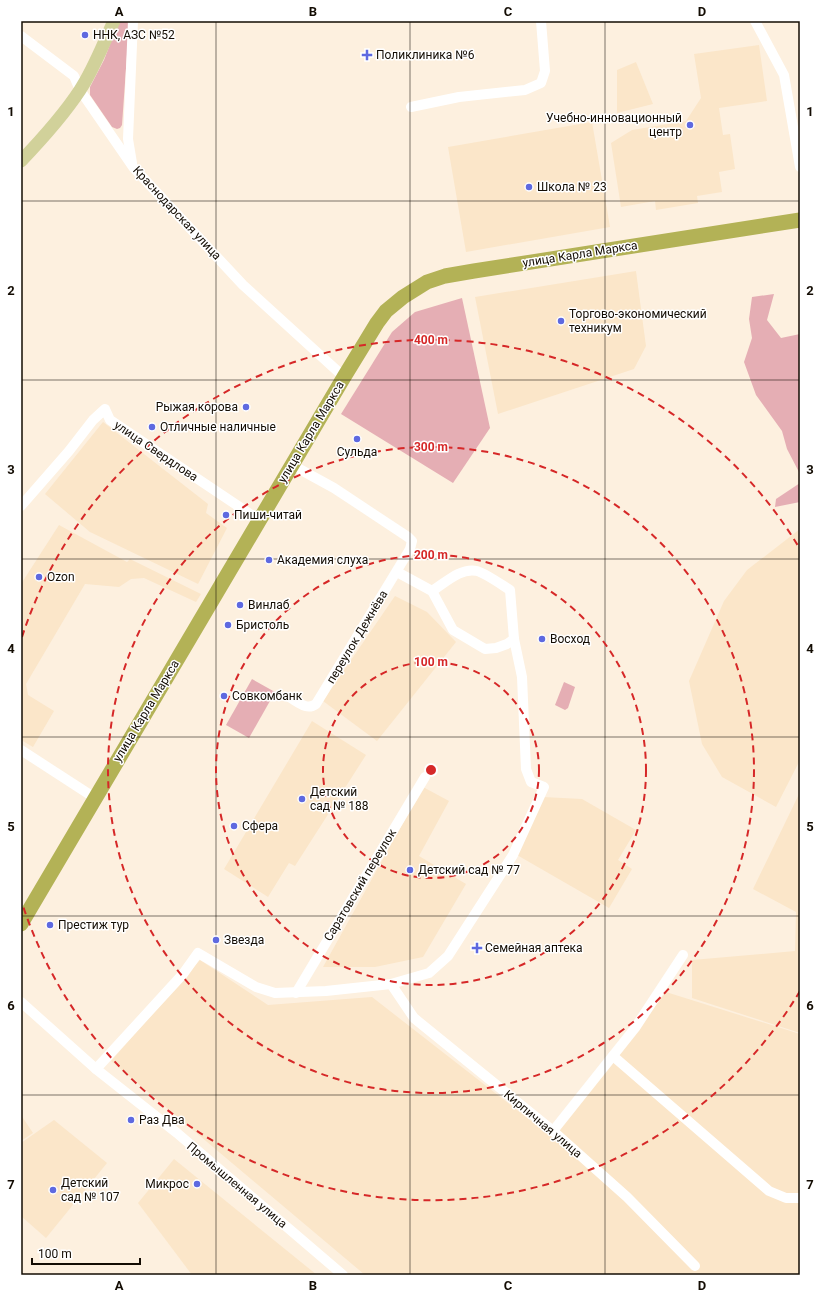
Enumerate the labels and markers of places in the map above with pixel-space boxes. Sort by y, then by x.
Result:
place label: ННК, АЗС №52 [93,28,175,42]
marker: ННК, АЗС №52 [80,30,90,40]
place label: Поликлиника №6 [376,48,475,62]
marker: Поликлиника №6 [361,49,373,61]
place label: Учебно-инновационный центр [546,111,682,139]
marker: Учебно-инновационный центр [685,120,695,130]
place label: Школа № 23 [537,180,607,194]
marker: Школа № 23 [524,182,534,192]
place label: Торгово-экономический техникум [569,307,707,335]
marker: Торгово-экономический техникум [556,316,566,326]
place label: Рыжая корова [156,400,238,414]
marker: Рыжая корова [241,402,251,412]
place label: Отличные наличные [160,420,276,434]
marker: Отличные наличные [147,422,157,432]
marker: Сульда [352,434,362,444]
place label: Сульда [337,445,377,459]
place label: Пиши-читай [234,508,302,522]
marker: Пиши-читай [221,510,231,520]
place label: Академия слуха [277,553,368,567]
marker: Академия слуха [264,555,274,565]
place label: Ozon [47,570,75,584]
marker: Ozon [34,572,44,582]
place label: Винлаб [248,598,290,612]
marker: Винлаб [235,600,245,610]
place label: Бристоль [236,618,289,632]
marker: Бристоль [223,620,233,630]
place label: Восход [550,632,590,646]
marker: Восход [537,634,547,644]
place label: Совкомбанк [232,689,303,703]
marker: Совкомбанк [219,691,229,701]
centre of rings [424,763,438,777]
place label: Детский сад № 188 [310,785,369,813]
marker: Детский сад № 188 [297,794,307,804]
place label: Сфера [242,819,278,833]
marker: Сфера [229,821,239,831]
place label: Детский сад № 77 [418,863,520,877]
marker: Детский сад № 77 [405,865,415,875]
place label: Престиж тур [58,918,129,932]
marker: Престиж тур [45,920,55,930]
place label: Звезда [224,933,264,947]
marker: Звезда [211,935,221,945]
place label: Семейная аптека [485,941,583,955]
marker: Семейная аптека [472,943,482,953]
place label: Раз Два [139,1113,185,1127]
marker: Раз Два [126,1115,136,1125]
place label: Детский сад № 107 [61,1176,120,1204]
place label: Микрос [145,1177,189,1191]
marker: Микрос [192,1179,202,1189]
marker: Детский сад № 107 [48,1185,58,1195]

